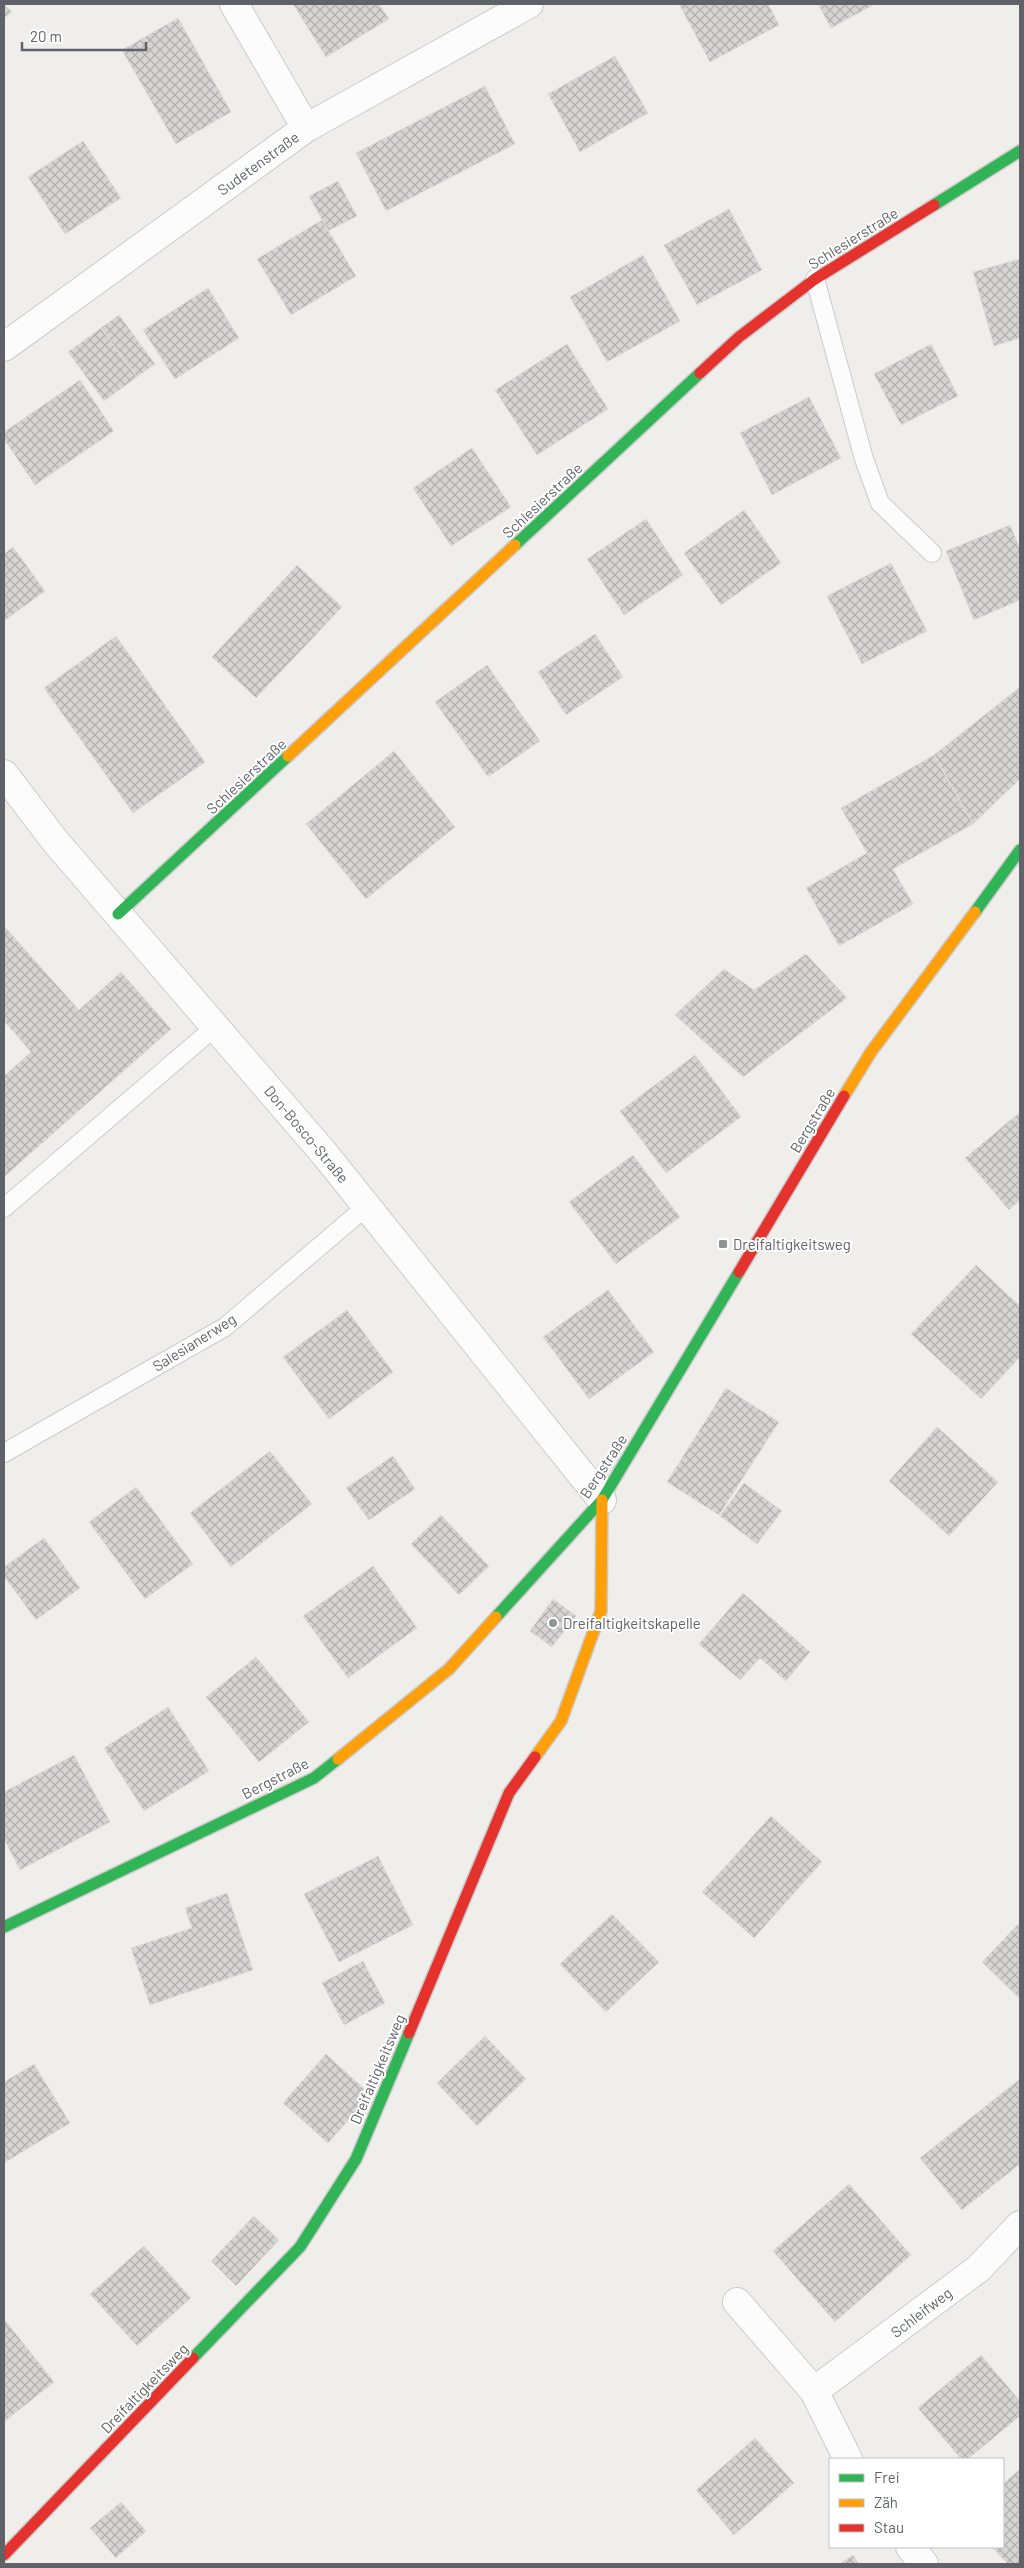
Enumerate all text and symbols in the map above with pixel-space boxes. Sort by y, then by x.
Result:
scale bar [22,20,146,52]
text: 20 m [30,27,62,45]
street label: Sudetenstraße [214,127,302,199]
street label: Schlesierstraße [805,203,901,273]
street label: Schlesierstraße [498,458,586,542]
street label: Schlesierstraße [202,734,290,818]
street label: Don-Bosco-Straße [261,1082,353,1186]
street label: Bergstraße [786,1084,838,1156]
place label: Dreifaltigkeitsweg [733,1235,851,1253]
marker: Dreifaltigkeitsweg [717,1238,729,1250]
street label: Salesianerweg [149,1309,239,1375]
street label: Bergstraße [576,1431,630,1501]
place label: Dreifaltigkeitskapelle [563,1614,701,1632]
marker: Dreifaltigkeitskapelle [547,1617,559,1629]
street label: Bergstraße [239,1753,311,1803]
street label: Dreifaltigkeitsweg [346,2011,408,2127]
street label: Schleifweg [887,2283,955,2341]
street label: Dreifaltigkeitsweg [97,2339,191,2437]
legend [829,2458,1004,2548]
text: Frei [874,2468,900,2486]
text: Zäh [874,2493,898,2511]
text: Stau [874,2518,904,2536]

